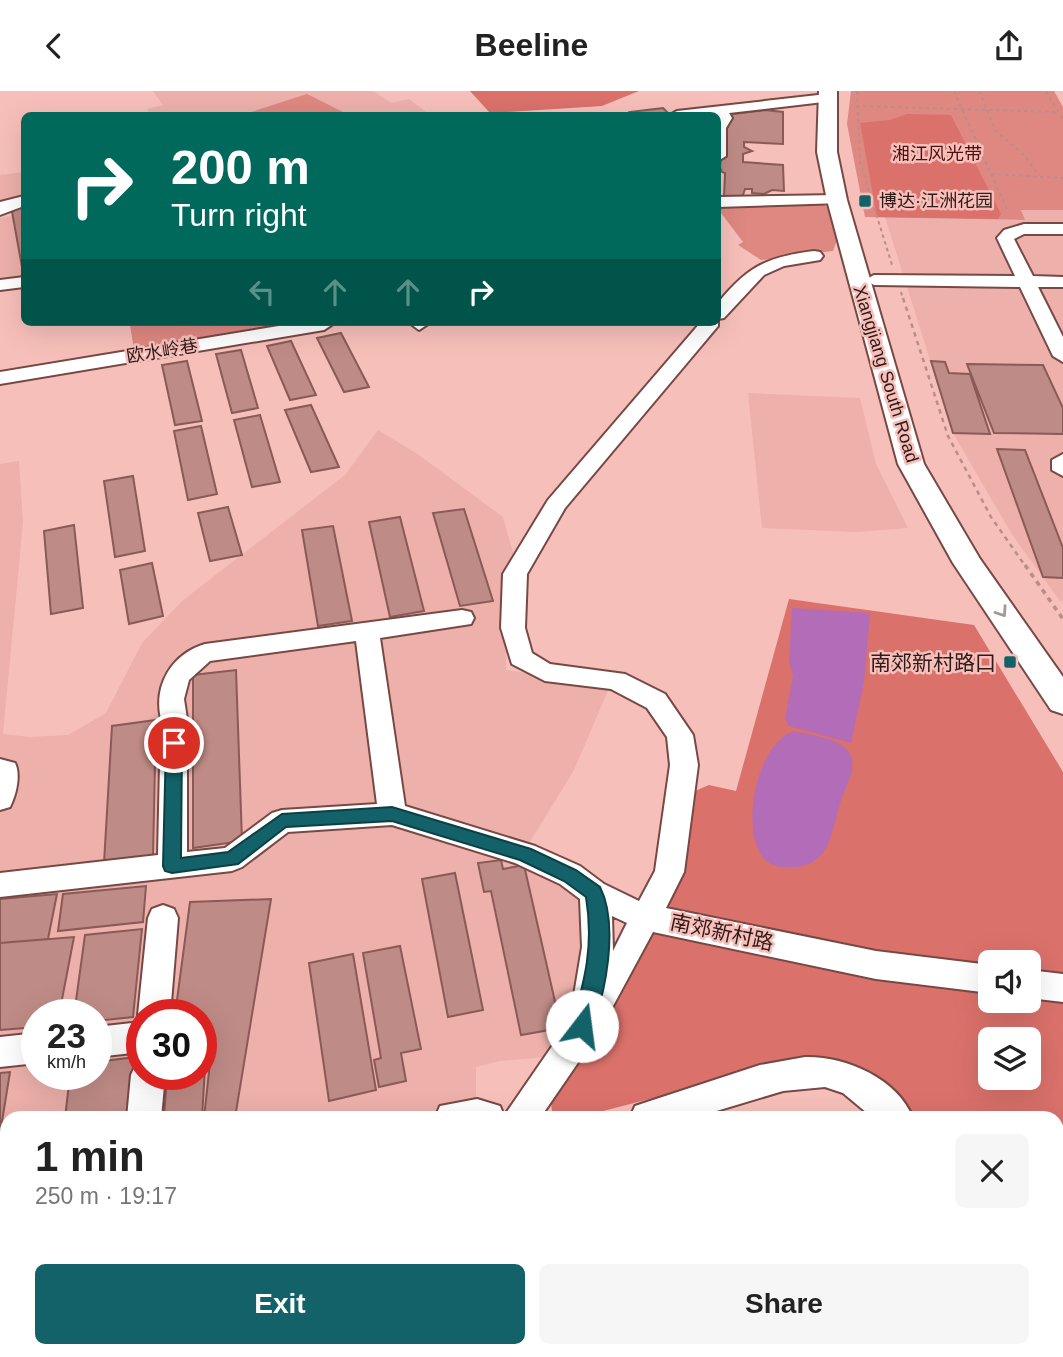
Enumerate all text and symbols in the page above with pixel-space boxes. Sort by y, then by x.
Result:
icon: back [35,27,73,65]
text: Beeline [475,27,588,63]
icon: share [990,27,1028,65]
icon: right [56,140,147,231]
text: 200 m [171,140,310,194]
park label: 湘江风光带 [892,144,982,164]
place label: 博达·江洲花园 [879,191,993,211]
marker: 博达·江洲花园 [857,193,873,209]
text: Turn right [171,197,307,233]
icon: left [243,273,281,311]
icon: ahead [316,273,354,311]
icon: ahead [389,273,427,311]
icon: right [462,273,500,311]
street label: Xiangjiang South Road [850,283,922,465]
street label: 欧水岭巷 [125,335,199,367]
one-way arrow [993,604,1006,617]
place label: 南郊新村路口 [870,651,996,674]
marker: 南郊新村路口 [1002,654,1018,670]
pin [144,713,204,773]
icon: arrive [155,724,193,762]
street label: 南郊新村路 [668,910,776,954]
map controls [978,950,1041,1090]
button: sound [978,950,1041,1013]
position arrow [545,989,619,1063]
speed limit sign: 30 [126,999,217,1090]
text: 23 [47,1016,86,1055]
button: layers [978,1027,1041,1090]
text: km/h [47,1052,86,1072]
text: 1 min [35,1133,145,1180]
button: close [955,1134,1029,1208]
text: 250 m · 19:17 [35,1183,177,1209]
button: Exit [35,1264,525,1344]
button: Share [539,1264,1029,1344]

